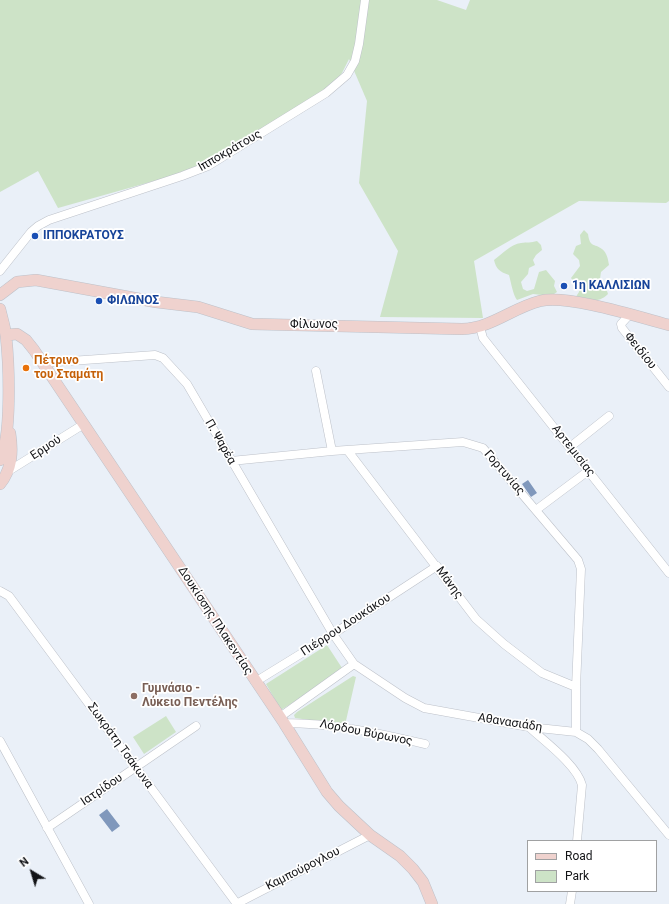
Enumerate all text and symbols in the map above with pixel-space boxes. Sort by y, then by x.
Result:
street label: Ιπποκράτους [196,127,264,175]
place label: ΙΠΠΟΚΡΑΤΟΥΣ [43,229,124,243]
marker: ΙΠΠΟΚΡΑΤΟΥΣ [30,231,40,241]
place label: 1η ΚΑΛΛΙΣΙΩΝ [572,279,650,293]
marker: 1η ΚΑΛΛΙΣΙΩΝ [559,281,569,291]
place label: ΦΙΛΩΝΟΣ [107,294,159,308]
marker: ΦΙΛΩΝΟΣ [94,296,104,306]
street label: Φίλωνος [290,318,338,332]
street label: Φειδίου [621,330,659,372]
place label: Πέτρινο του Σταμάτη [34,354,103,382]
marker: Πέτρινο του Σταμάτη [21,363,31,373]
street label: Π. Ψαρέα [201,417,239,467]
street label: Αρτεμισίας [548,422,598,480]
street label: Ερμού [28,433,64,463]
street label: Γορτυνίας [481,448,527,498]
street label: Δουκίσσης Πλακεντίας [174,564,256,678]
street label: Μάνης [432,564,466,602]
street label: Πιέρρου Δουκάκου [298,591,394,659]
place label: Γυμνάσιο - Λύκειο Πεντέλης [142,682,238,710]
marker: Γυμνάσιο - Λύκειο Πεντέλης [129,691,139,701]
street label: Σωκράτη Τσάκωνα [84,700,156,792]
street label: Αθανασιάδη [477,711,543,735]
street label: Λόρδου Βύρωνος [318,717,414,749]
street label: Ιατρίδου [78,771,126,809]
legend [527,840,657,892]
street label: Καμπούρογλου [264,844,342,894]
text: Road [565,849,593,863]
north arrow [12,852,52,892]
text: N [17,855,31,870]
text: Park [565,869,589,883]

